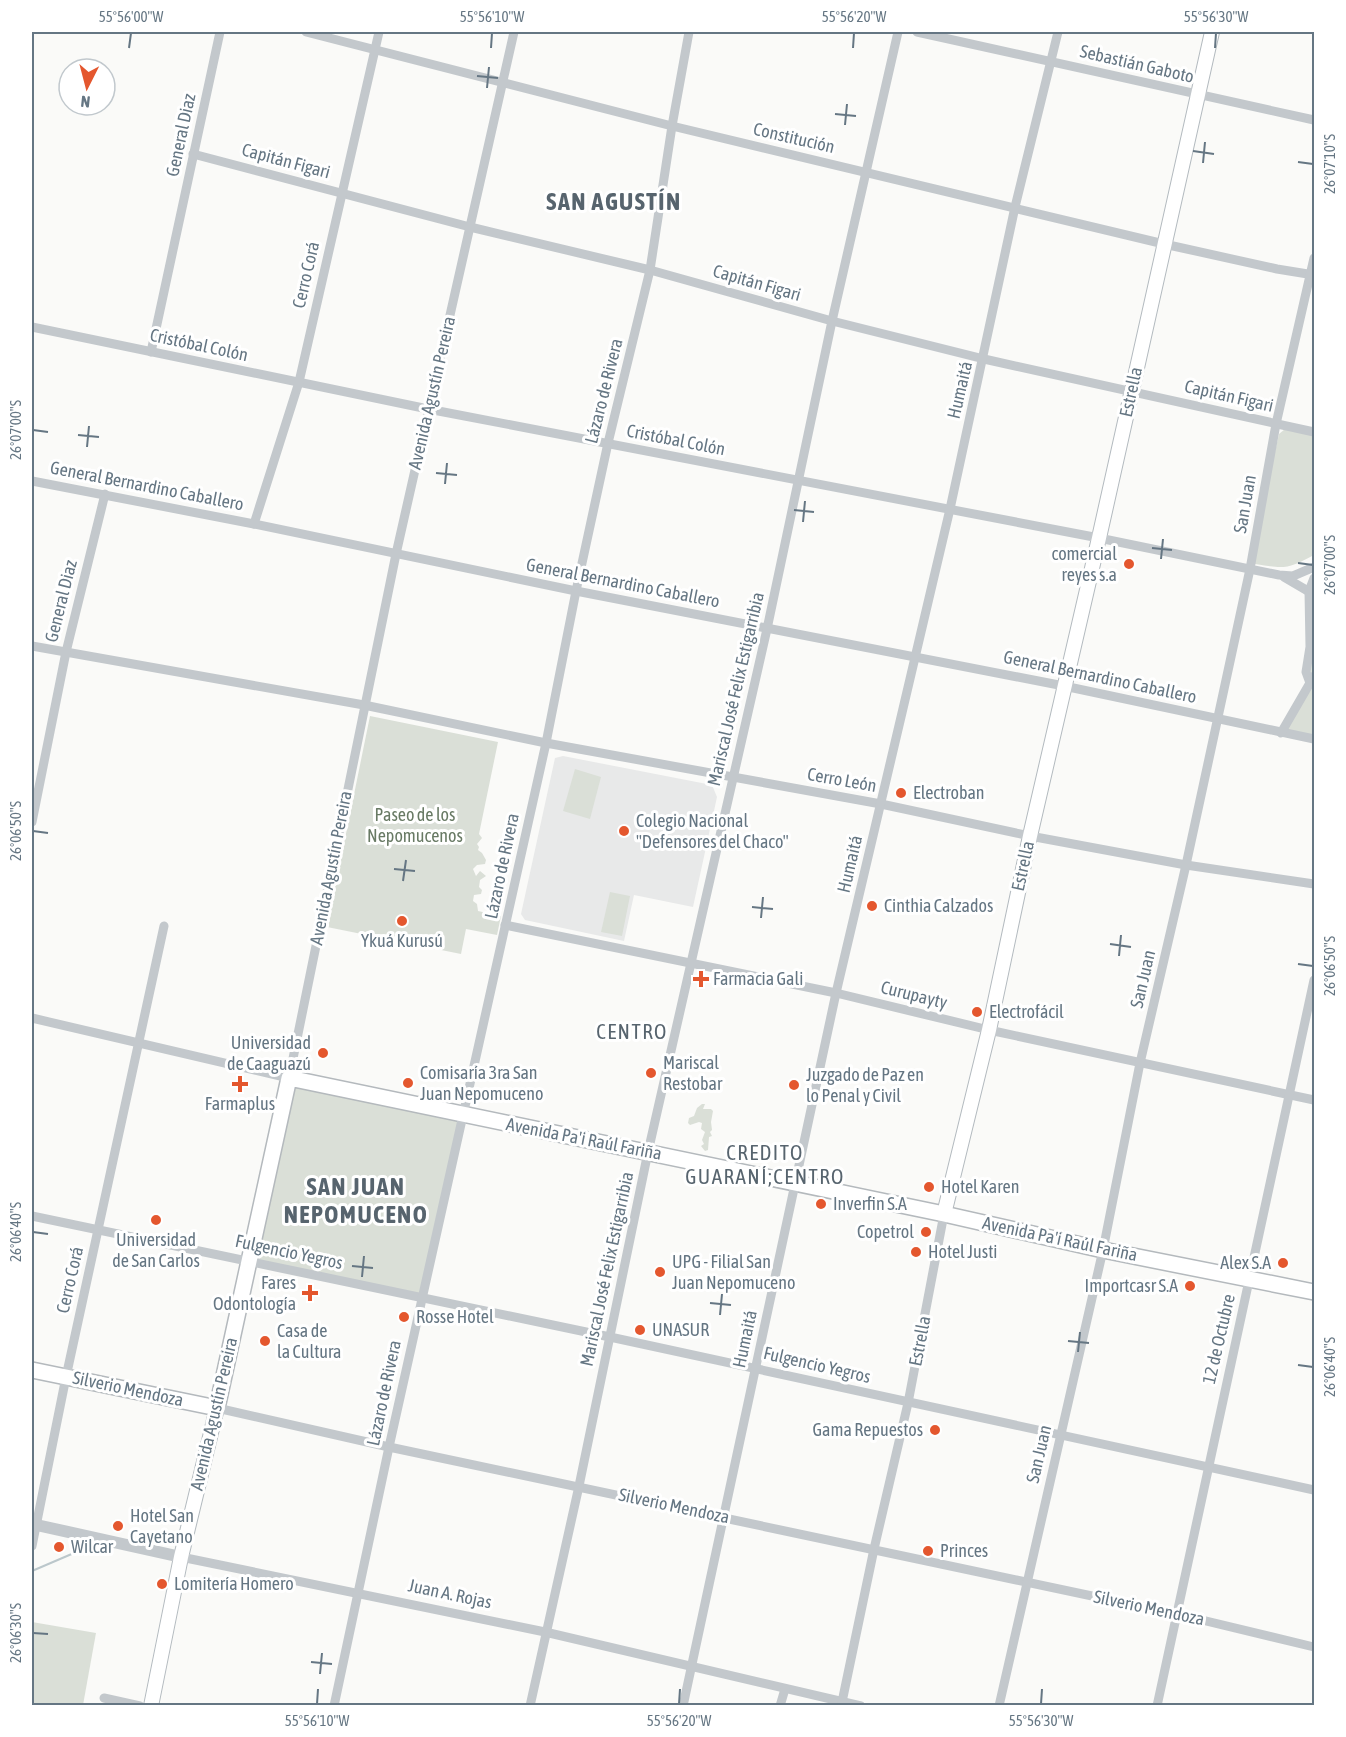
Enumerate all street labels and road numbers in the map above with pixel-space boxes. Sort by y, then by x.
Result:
street label: Sebastián Gaboto [1078,40,1196,87]
street label: General Diaz [161,91,200,178]
street label: Constitución [751,118,837,157]
street label: Capitán Figari [240,139,333,182]
street label: Cerro Corá [288,240,323,310]
street label: Capitán Figari [711,260,804,305]
street label: Avenida Agustín Pereira [404,314,459,471]
street label: Cristóbal Colón [148,324,250,365]
street label: Lázaro de Rivera [580,336,627,446]
street label: Humaitá [943,359,976,421]
street label: Estrella [1115,365,1146,419]
street label: Capitán Figari [1183,375,1276,416]
street label: Cristóbal Colón [625,420,727,459]
street label: General Bernardino Caballero [49,456,246,515]
street label: San Juan [1229,473,1260,535]
street label: General Bernardino Caballero [525,553,722,612]
street label: General Diaz [40,557,81,644]
street label: Mariscal José Felix Estigarribia [703,590,768,788]
street label: General Bernardino Caballero [1002,646,1198,707]
street label: Cerro León [806,763,878,796]
street label: Avenida Agustín Pereira [305,789,356,947]
street label: Lázaro de Rivera [480,811,523,921]
street label: Humaitá [833,833,866,895]
street label: Estrella [1007,839,1038,893]
street label: San Juan [1126,948,1159,1010]
street label: Curupayty [879,976,950,1013]
street label: Avenida Pa'i Raúl Fariña [505,1113,664,1164]
street label: Mariscal José Felix Estigarribia [576,1170,637,1368]
street label: Avenida Pa'i Raúl Fariña [981,1212,1140,1265]
street label: Fulgencio Yegros [233,1230,345,1273]
street label: Cerro Corá [52,1245,87,1315]
street label: 12 de Octubre [1198,1292,1239,1386]
street label: Humaitá [728,1308,761,1370]
street label: Estrella [904,1314,935,1368]
street label: Avenida Agustín Pereira [186,1335,241,1492]
street label: Lázaro de Rivera [362,1338,405,1448]
street label: Fulgencio Yegros [762,1342,873,1387]
street label: Silverio Mendoza [71,1367,185,1410]
street label: San Juan [1022,1423,1055,1485]
street label: Silverio Mendoza [617,1484,731,1527]
street label: Juan A. Rojas [406,1574,494,1613]
street label: Silverio Mendoza [1092,1586,1206,1629]

